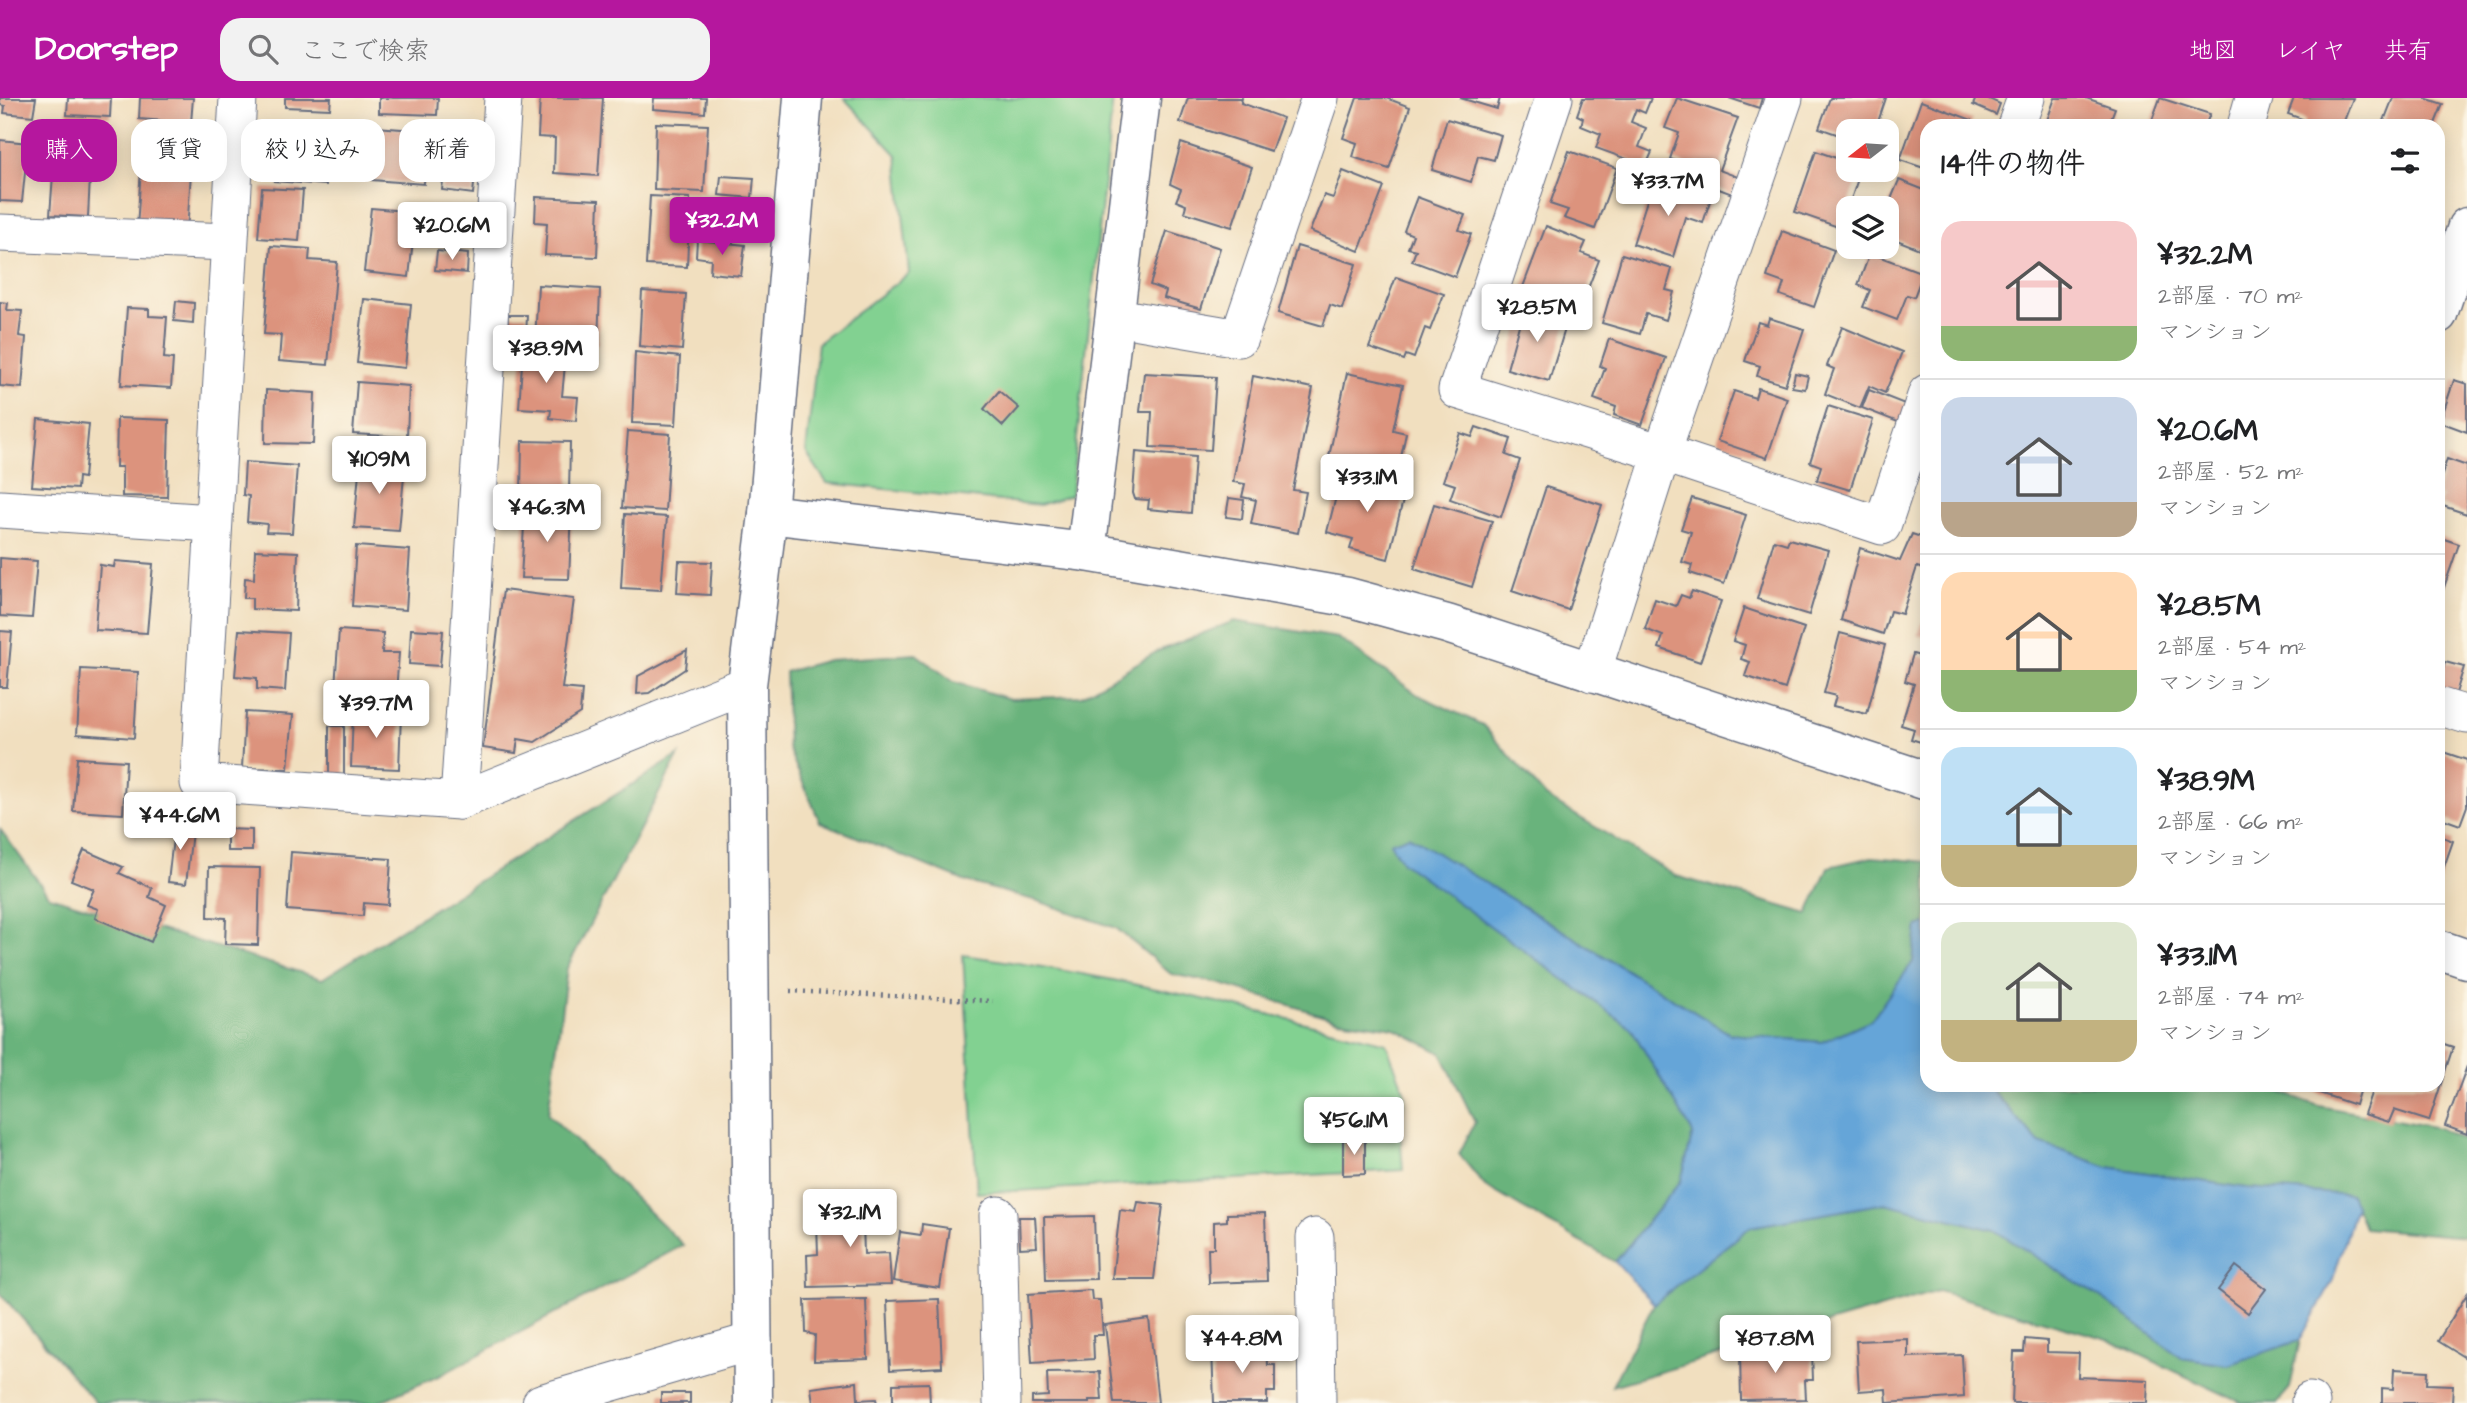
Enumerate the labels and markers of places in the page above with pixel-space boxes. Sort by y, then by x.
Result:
pin: ¥33.7M [1611,158,1725,218]
pin: ¥32.2M [665,198,779,257]
pin: ¥20.6M [395,202,509,262]
pin: ¥28.5M [1480,285,1594,344]
pin: ¥38.9M [489,326,603,385]
pin: ¥109M [330,436,428,496]
pin: ¥33.1M [1310,454,1424,514]
pin: ¥46.3M [490,484,604,544]
pin: ¥39.7M [319,680,433,740]
pin: ¥44.6M [123,792,237,852]
pin: ¥56.1M [1297,1098,1411,1157]
pin: ¥32.1M [793,1190,907,1249]
pin: ¥44.8M [1185,1316,1299,1375]
pin: ¥87.8M [1718,1316,1832,1375]

